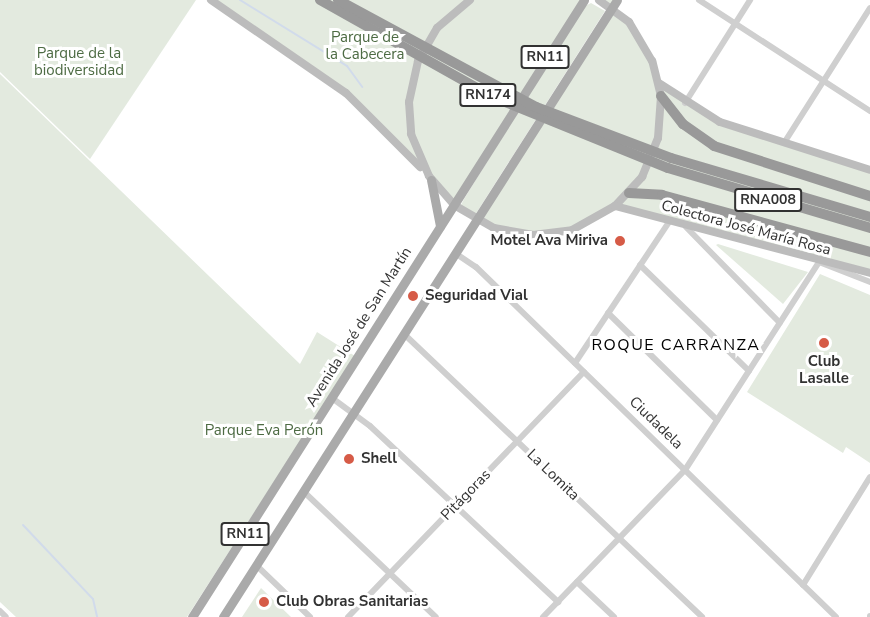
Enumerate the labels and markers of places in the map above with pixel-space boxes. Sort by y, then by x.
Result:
place label: Motel Ava Miriva [491,232,608,250]
marker: Motel Ava Miriva [613,234,627,248]
place label: Seguridad Vial [425,287,528,305]
marker: Seguridad Vial [406,289,420,303]
marker: Club Lasalle [817,336,831,350]
place label: Club Lasalle [799,352,849,387]
place label: Shell [361,450,397,468]
marker: Shell [342,452,356,466]
place label: Club Obras Sanitarias [276,593,428,611]
marker: Club Obras Sanitarias [257,595,271,609]

